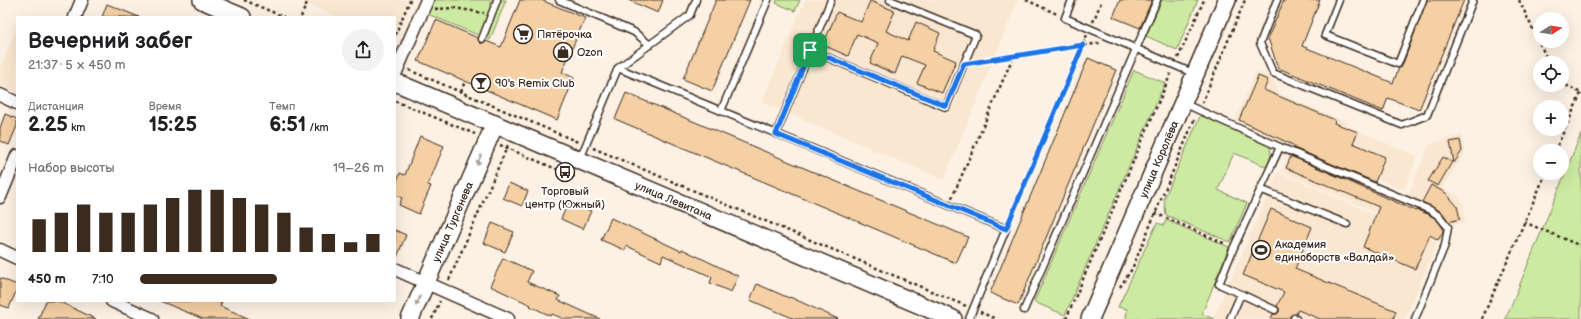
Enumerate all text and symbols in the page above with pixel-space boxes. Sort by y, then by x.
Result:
north arrow [1533,12,1569,48]
map controls [1533,12,1569,180]
supermarket icon: Пятёрочка [512,23,534,45]
text: Вечерний забег [28,28,192,55]
place label: Пятёрочка [537,28,593,41]
button: share [342,29,384,71]
pin [793,33,827,67]
icon: arrive [799,39,821,61]
shop icon: Ozon [552,41,574,63]
place label: Ozon [577,46,603,59]
button: locate [1533,56,1569,92]
text: 21:37 · 5 × 450 m [28,57,126,73]
bar icon: 90's Remix Club [470,72,492,94]
place label: 90's Remix Club [495,77,575,90]
text: Дистанция [28,100,84,113]
text: Время [149,100,181,113]
text: Темп [269,100,295,113]
button: + [1533,100,1569,136]
text: 2.25 [28,113,68,137]
text: 15:25 [149,113,197,137]
text: 6:51 [269,113,306,137]
street label: улица Королёва [1136,118,1181,200]
text: km [68,121,85,134]
text: /km [306,121,329,134]
button: − [1533,144,1569,180]
one-way arrow [476,154,482,165]
text: Набор высоты [28,160,115,176]
text: 19–26 m [333,160,384,176]
bus stop icon: Торговый центр (Южный) [554,161,576,183]
street label: улица Левитана [633,178,715,223]
street label: улица Тургенева [429,179,476,264]
place label: Торговый центр (Южный) [525,185,605,211]
place label: Академия единоборств «Валдай» [1274,238,1394,264]
sports icon: Академия единоборств «Валдай» [1250,239,1272,261]
text: 450 m [28,271,66,287]
text: 7:10 [92,271,114,287]
one-way arrow [415,295,421,306]

